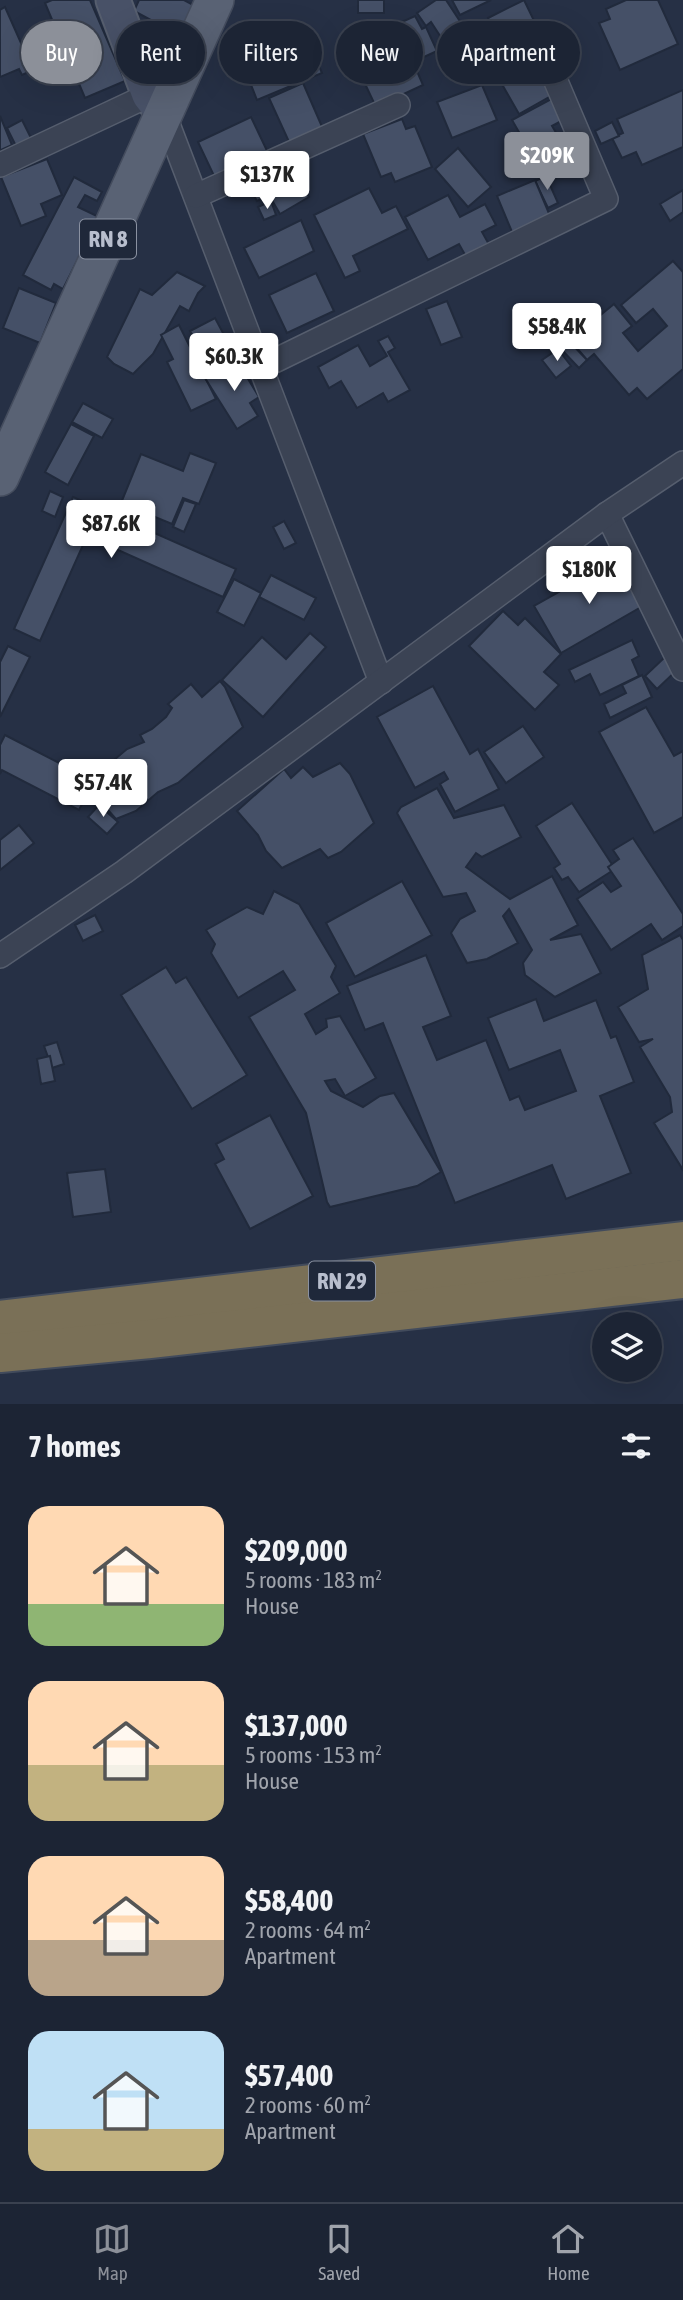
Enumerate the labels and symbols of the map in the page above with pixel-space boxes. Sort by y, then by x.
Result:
pin: $209K [498,132,596,192]
pin: $137K [218,152,316,211]
road number: RN 8 [80,220,136,258]
pin: $58.4K [500,304,614,363]
pin: $60.3K [177,334,291,393]
pin: $87.6K [54,500,168,560]
pin: $180K [540,546,638,606]
pin: $57.4K [46,760,160,819]
road number: RN 29 [309,1262,375,1300]

